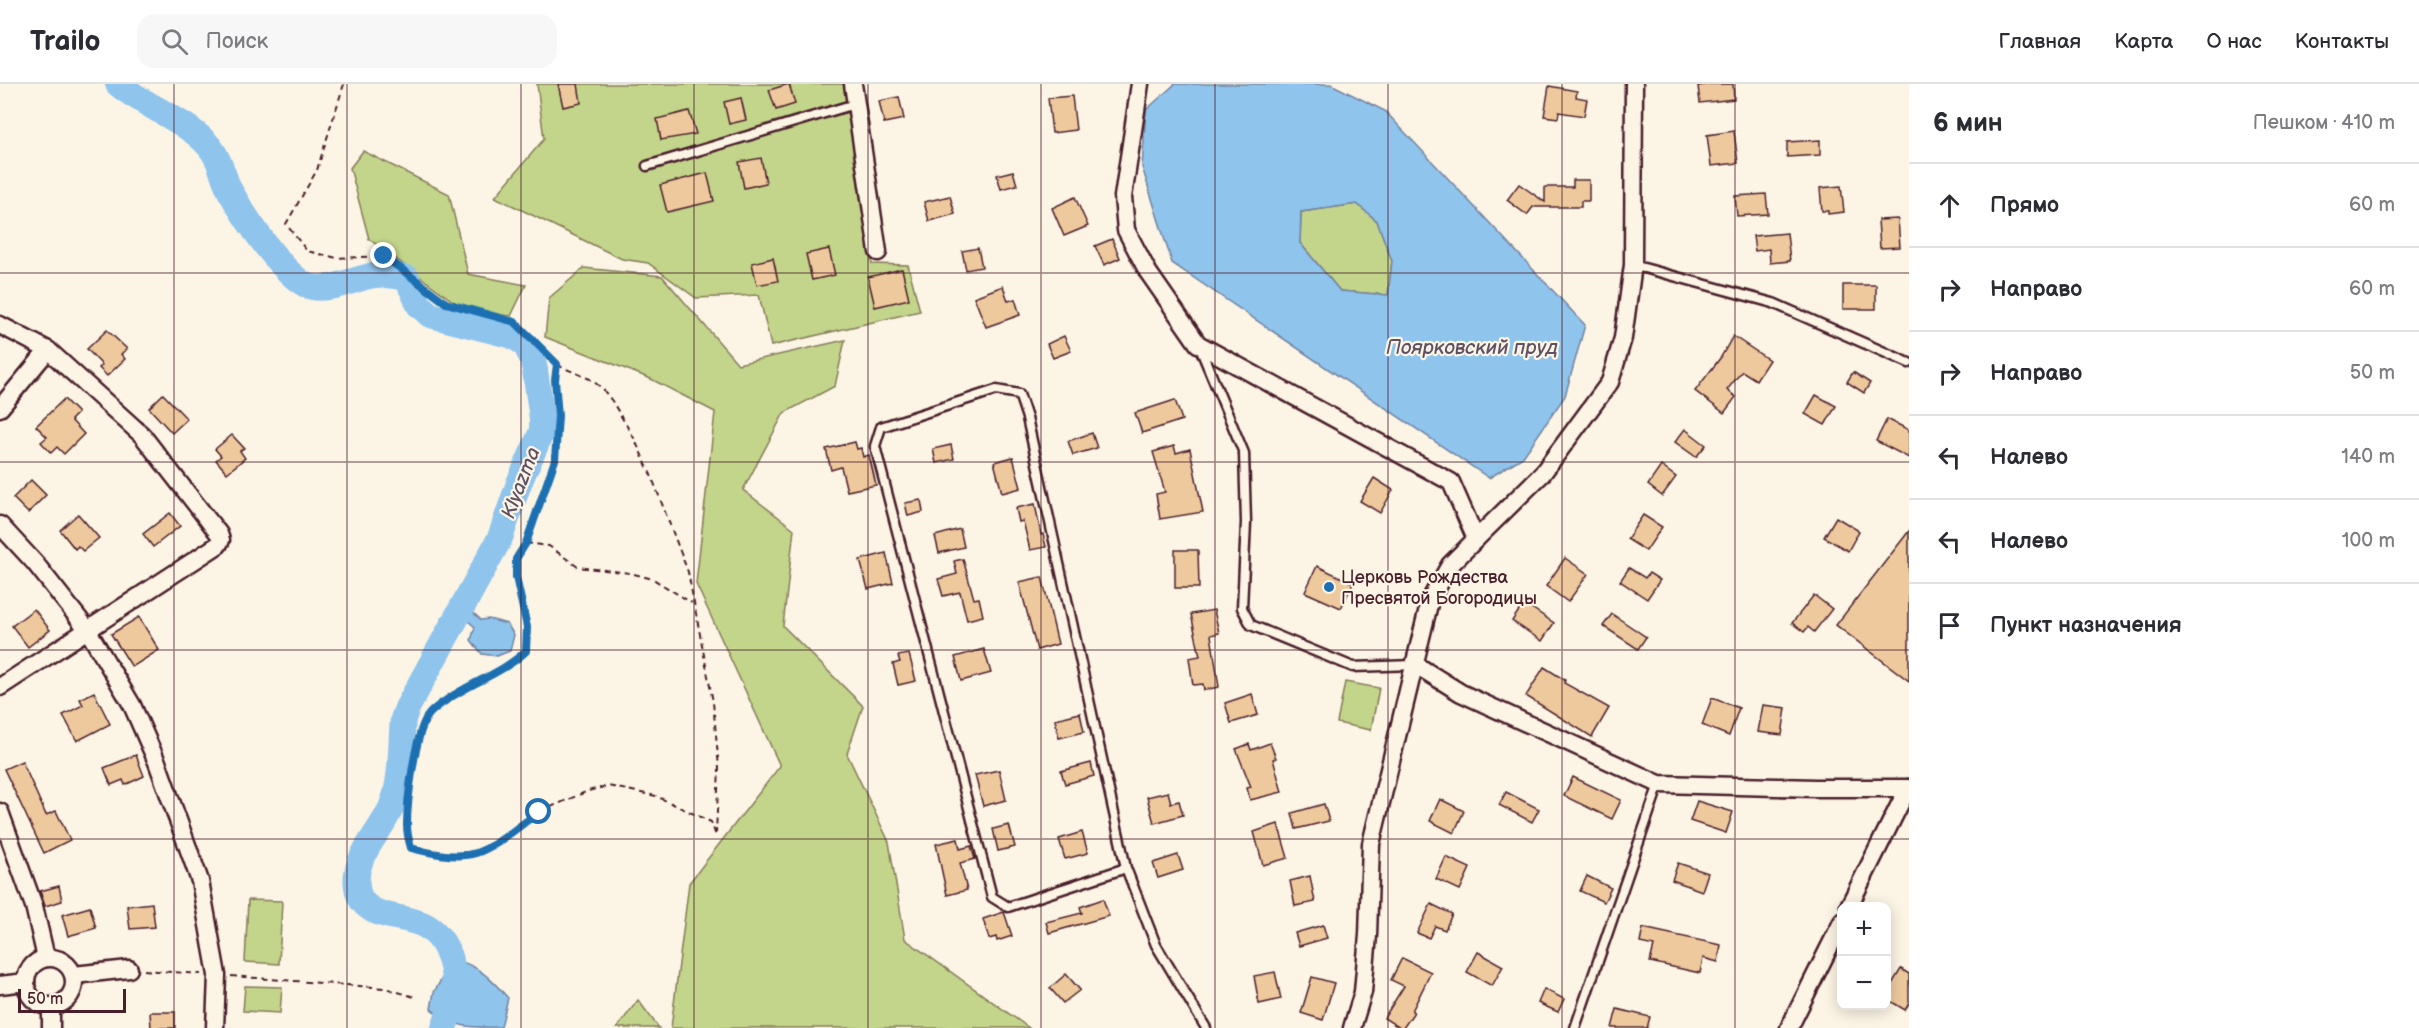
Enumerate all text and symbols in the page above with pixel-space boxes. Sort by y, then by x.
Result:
search box [137,14,557,68]
text: Trailo [30,25,101,58]
icon: search [158,25,191,58]
text: Поиск [206,28,268,55]
text: Главная [1998,29,2081,54]
text: Карта [2114,29,2173,54]
text: О нас [2206,29,2262,54]
text: Контакты [2295,29,2389,54]
text: 6 мин [1933,108,2003,139]
text: Пешком · 410 m [2253,111,2395,135]
icon: ahead [1933,189,1966,222]
text: Прямо [1990,192,2059,219]
text: 60 m [2349,193,2395,217]
route end [370,242,396,268]
icon: right [1933,273,1966,306]
text: Направо [1990,276,2082,303]
text: 60 m [2349,277,2395,301]
water label: Поярковский пруд [1386,336,1558,360]
icon: right [1933,357,1966,390]
text: Направо [1990,360,2082,387]
text: 50 m [2350,361,2395,385]
icon: left [1933,441,1966,474]
water label: Klyazma [496,444,546,522]
text: Налево [1990,444,2068,471]
text: 140 m [2341,445,2395,469]
icon: left [1933,525,1966,558]
text: Налево [1990,528,2068,555]
text: 100 m [2342,529,2395,553]
place label: Церковь Рождества Пресвятой Богородицы [1341,567,1537,609]
marker: Церковь Рождества Пресвятой Богородицы [1322,580,1336,594]
icon: arrive [1933,609,1966,642]
text: Пункт назначения [1990,612,2182,639]
route start [525,798,551,824]
map controls [1837,902,1891,1010]
button: + [1837,902,1891,956]
button: − [1837,956,1891,1010]
scale bar [18,986,126,1014]
text: 50 m [27,990,63,1009]

